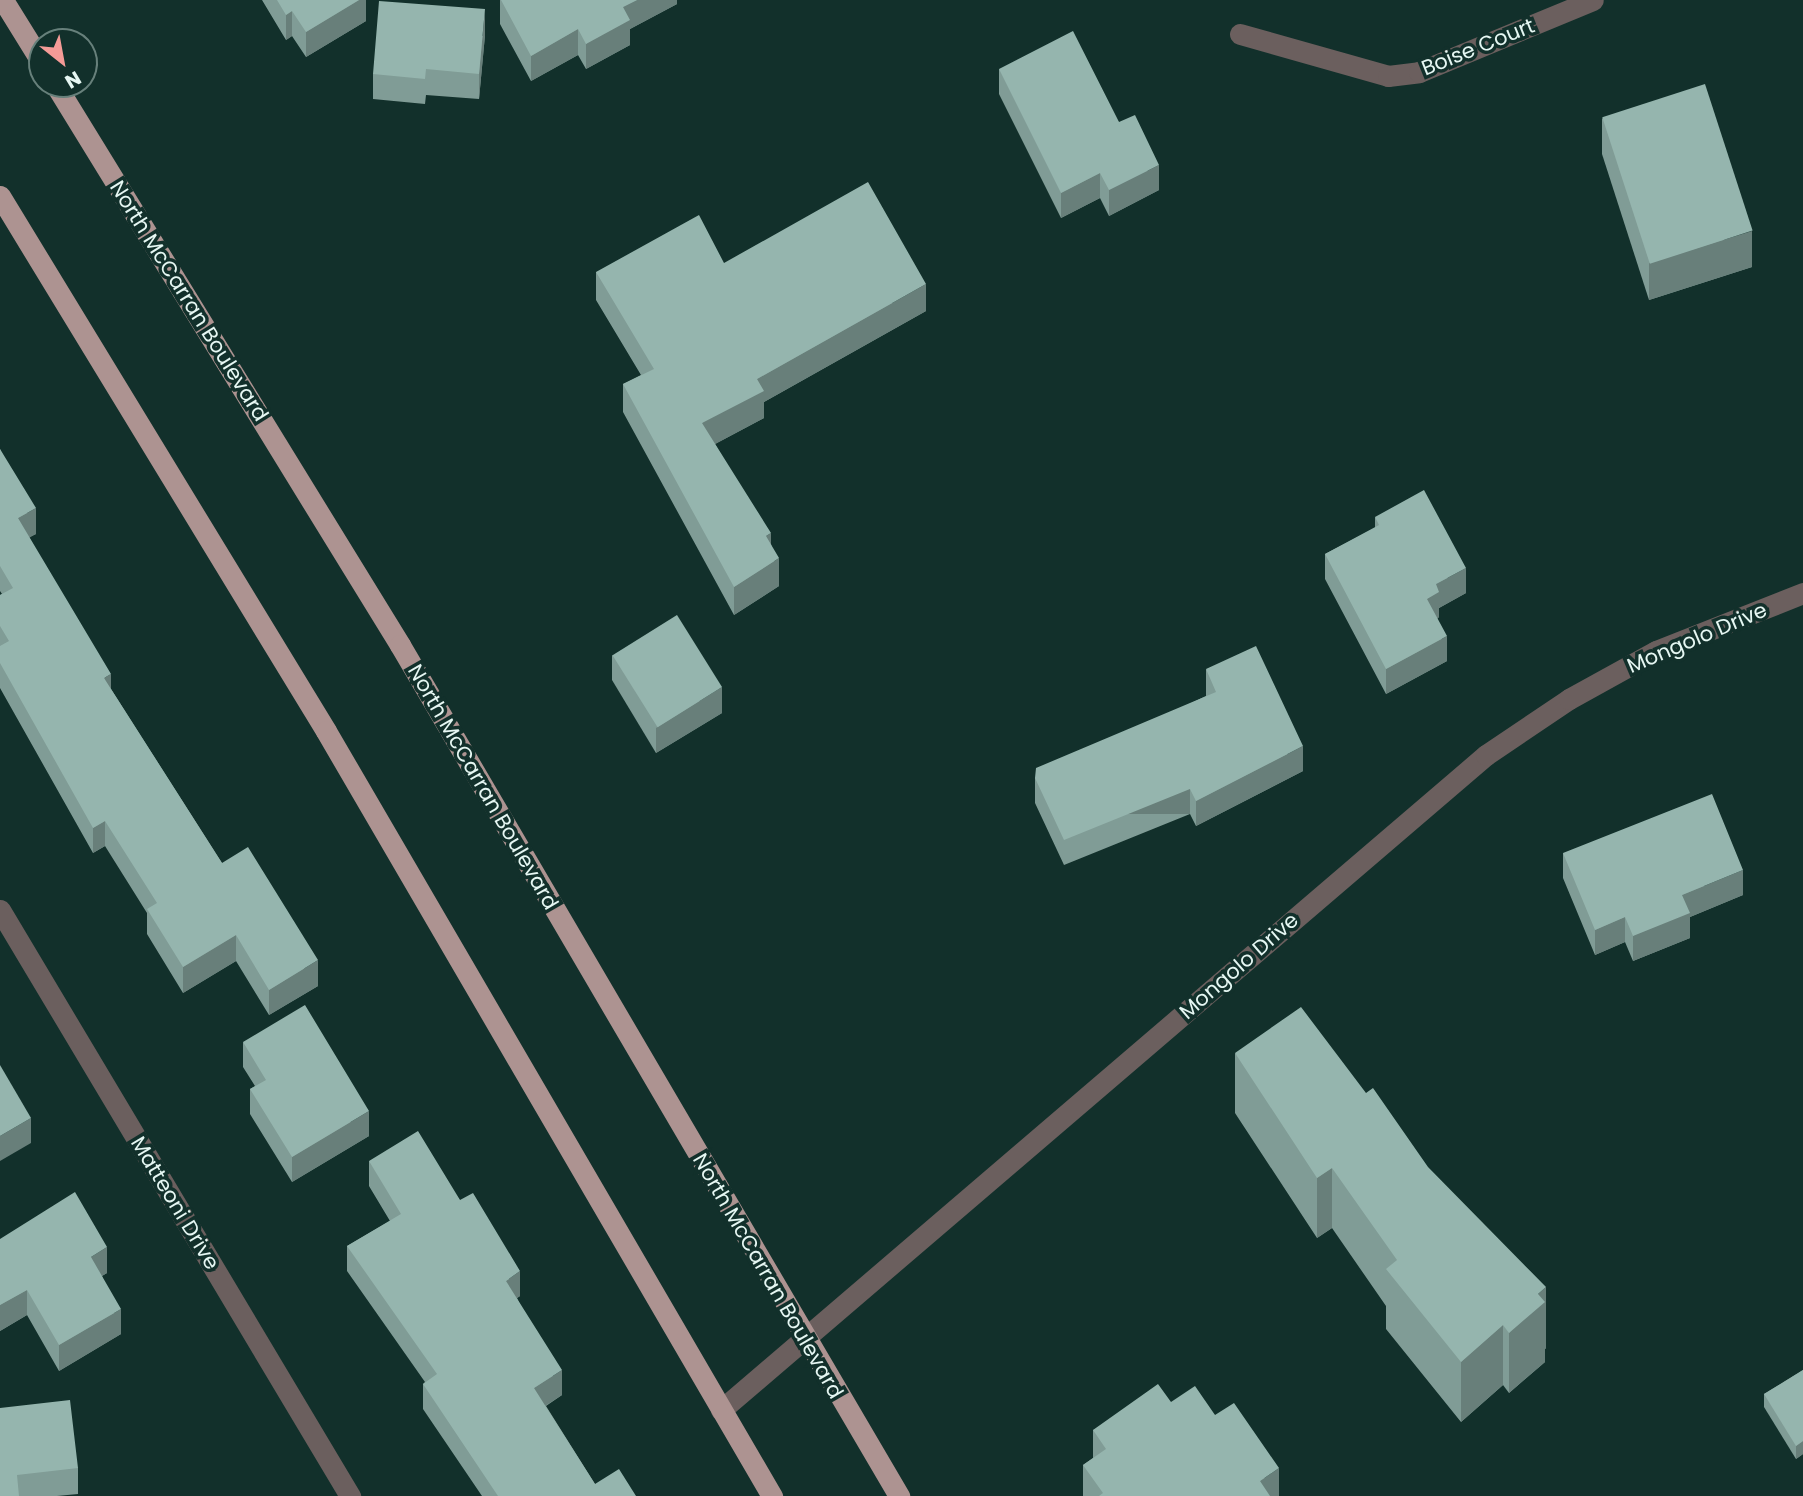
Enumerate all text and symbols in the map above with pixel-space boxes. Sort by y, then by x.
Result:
street label: Boise Court [1418,13,1538,81]
north arrow [28,28,98,98]
text: N [60,64,86,95]
street label: North McCarran Boulevard [104,176,274,426]
street label: Mongolo Drive [1623,597,1771,679]
street label: North McCarran Boulevard [402,660,564,914]
street label: Mongolo Drive [1174,907,1304,1025]
street label: Matteoni Drive [125,1132,225,1274]
street label: North McCarran Boulevard [687,1149,849,1403]

